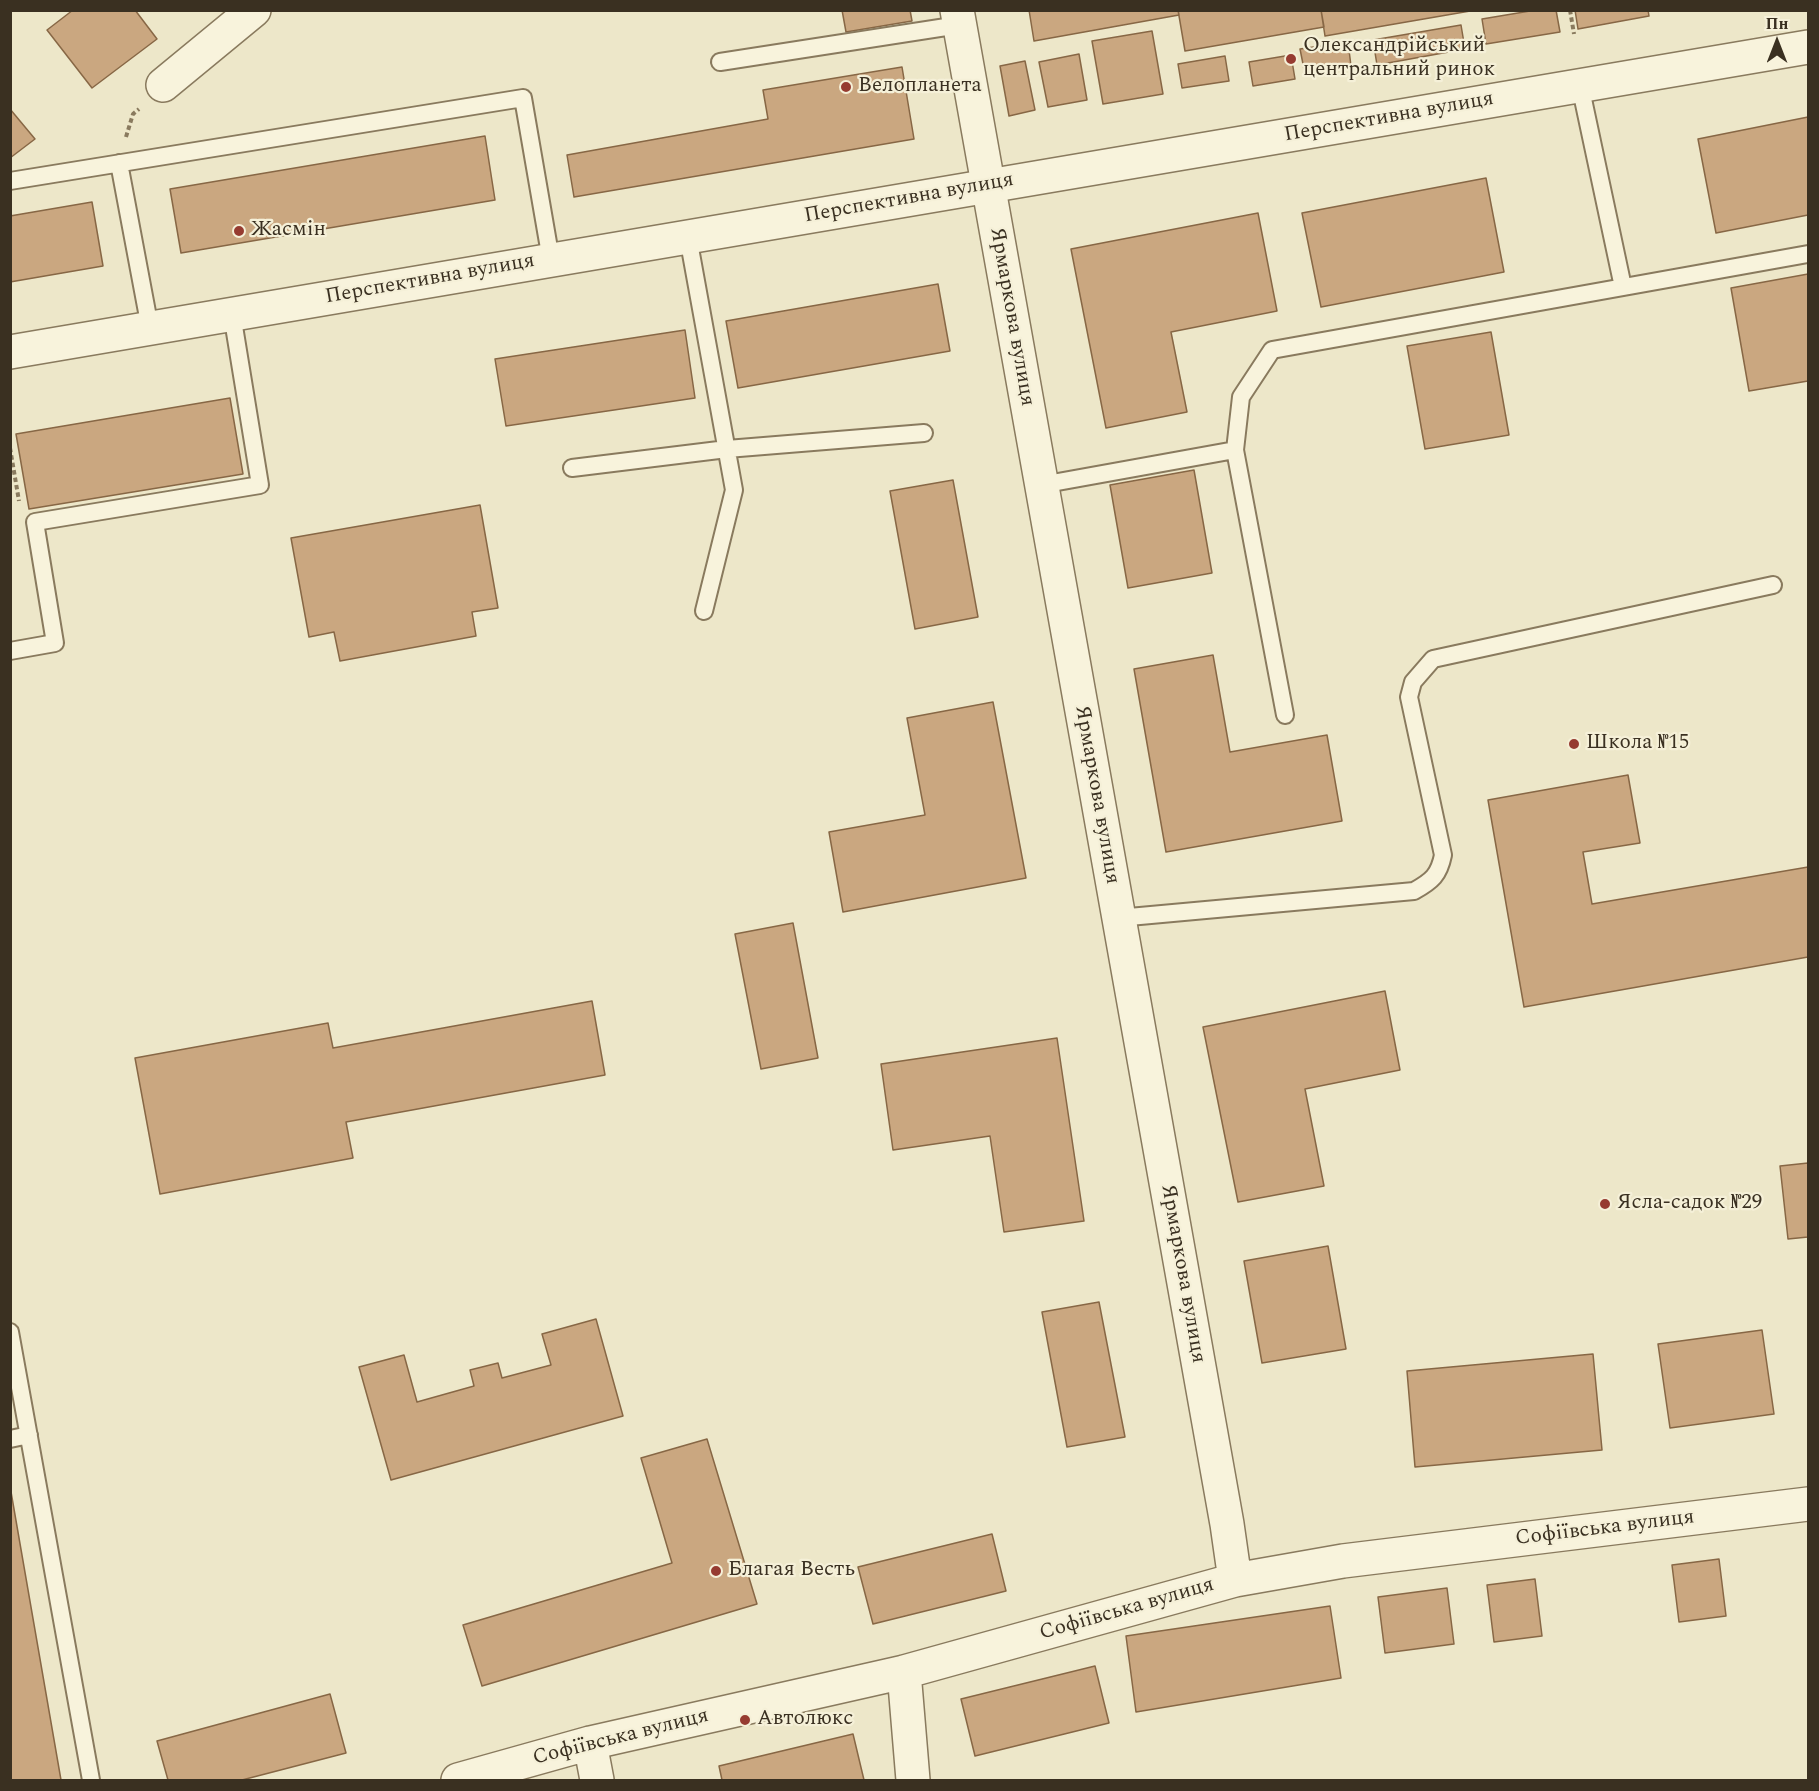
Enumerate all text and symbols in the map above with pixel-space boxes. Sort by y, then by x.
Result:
north arrow [1747,12,1807,72]
text: Пн [1765,12,1789,36]
place label: Олександрійський центральний ринок [1303,34,1495,84]
marker: Олександрійський центральний ринок [1284,52,1298,66]
place label: Велопланета [858,74,982,100]
marker: Велопланета [839,80,853,94]
street label: Перспективна вулиця [1282,87,1496,149]
street label: Перспективна вулиця [802,168,1016,230]
place label: Жасмін [251,218,326,244]
marker: Жасмін [232,224,246,238]
street label: Ярмаркова вулиця [983,226,1039,408]
street label: Перспективна вулиця [323,249,537,311]
street label: Ярмаркова вулиця [1068,704,1124,886]
place label: Школа №15 [1586,731,1689,757]
marker: Школа №15 [1567,737,1581,751]
street label: Ярмаркова вулиця [1154,1183,1210,1365]
place label: Ясла-садок №29 [1617,1191,1762,1217]
marker: Ясла-садок №29 [1598,1197,1612,1211]
street label: Софіївська вулиця [1514,1506,1696,1552]
place label: Благая Весть [728,1558,855,1584]
marker: Благая Весть [709,1564,723,1578]
street label: Софіївська вулиця [1037,1573,1217,1647]
street label: Софіївська вулиця [531,1704,711,1772]
place label: Автолюкс [757,1707,853,1733]
marker: Автолюкс [738,1713,752,1727]

